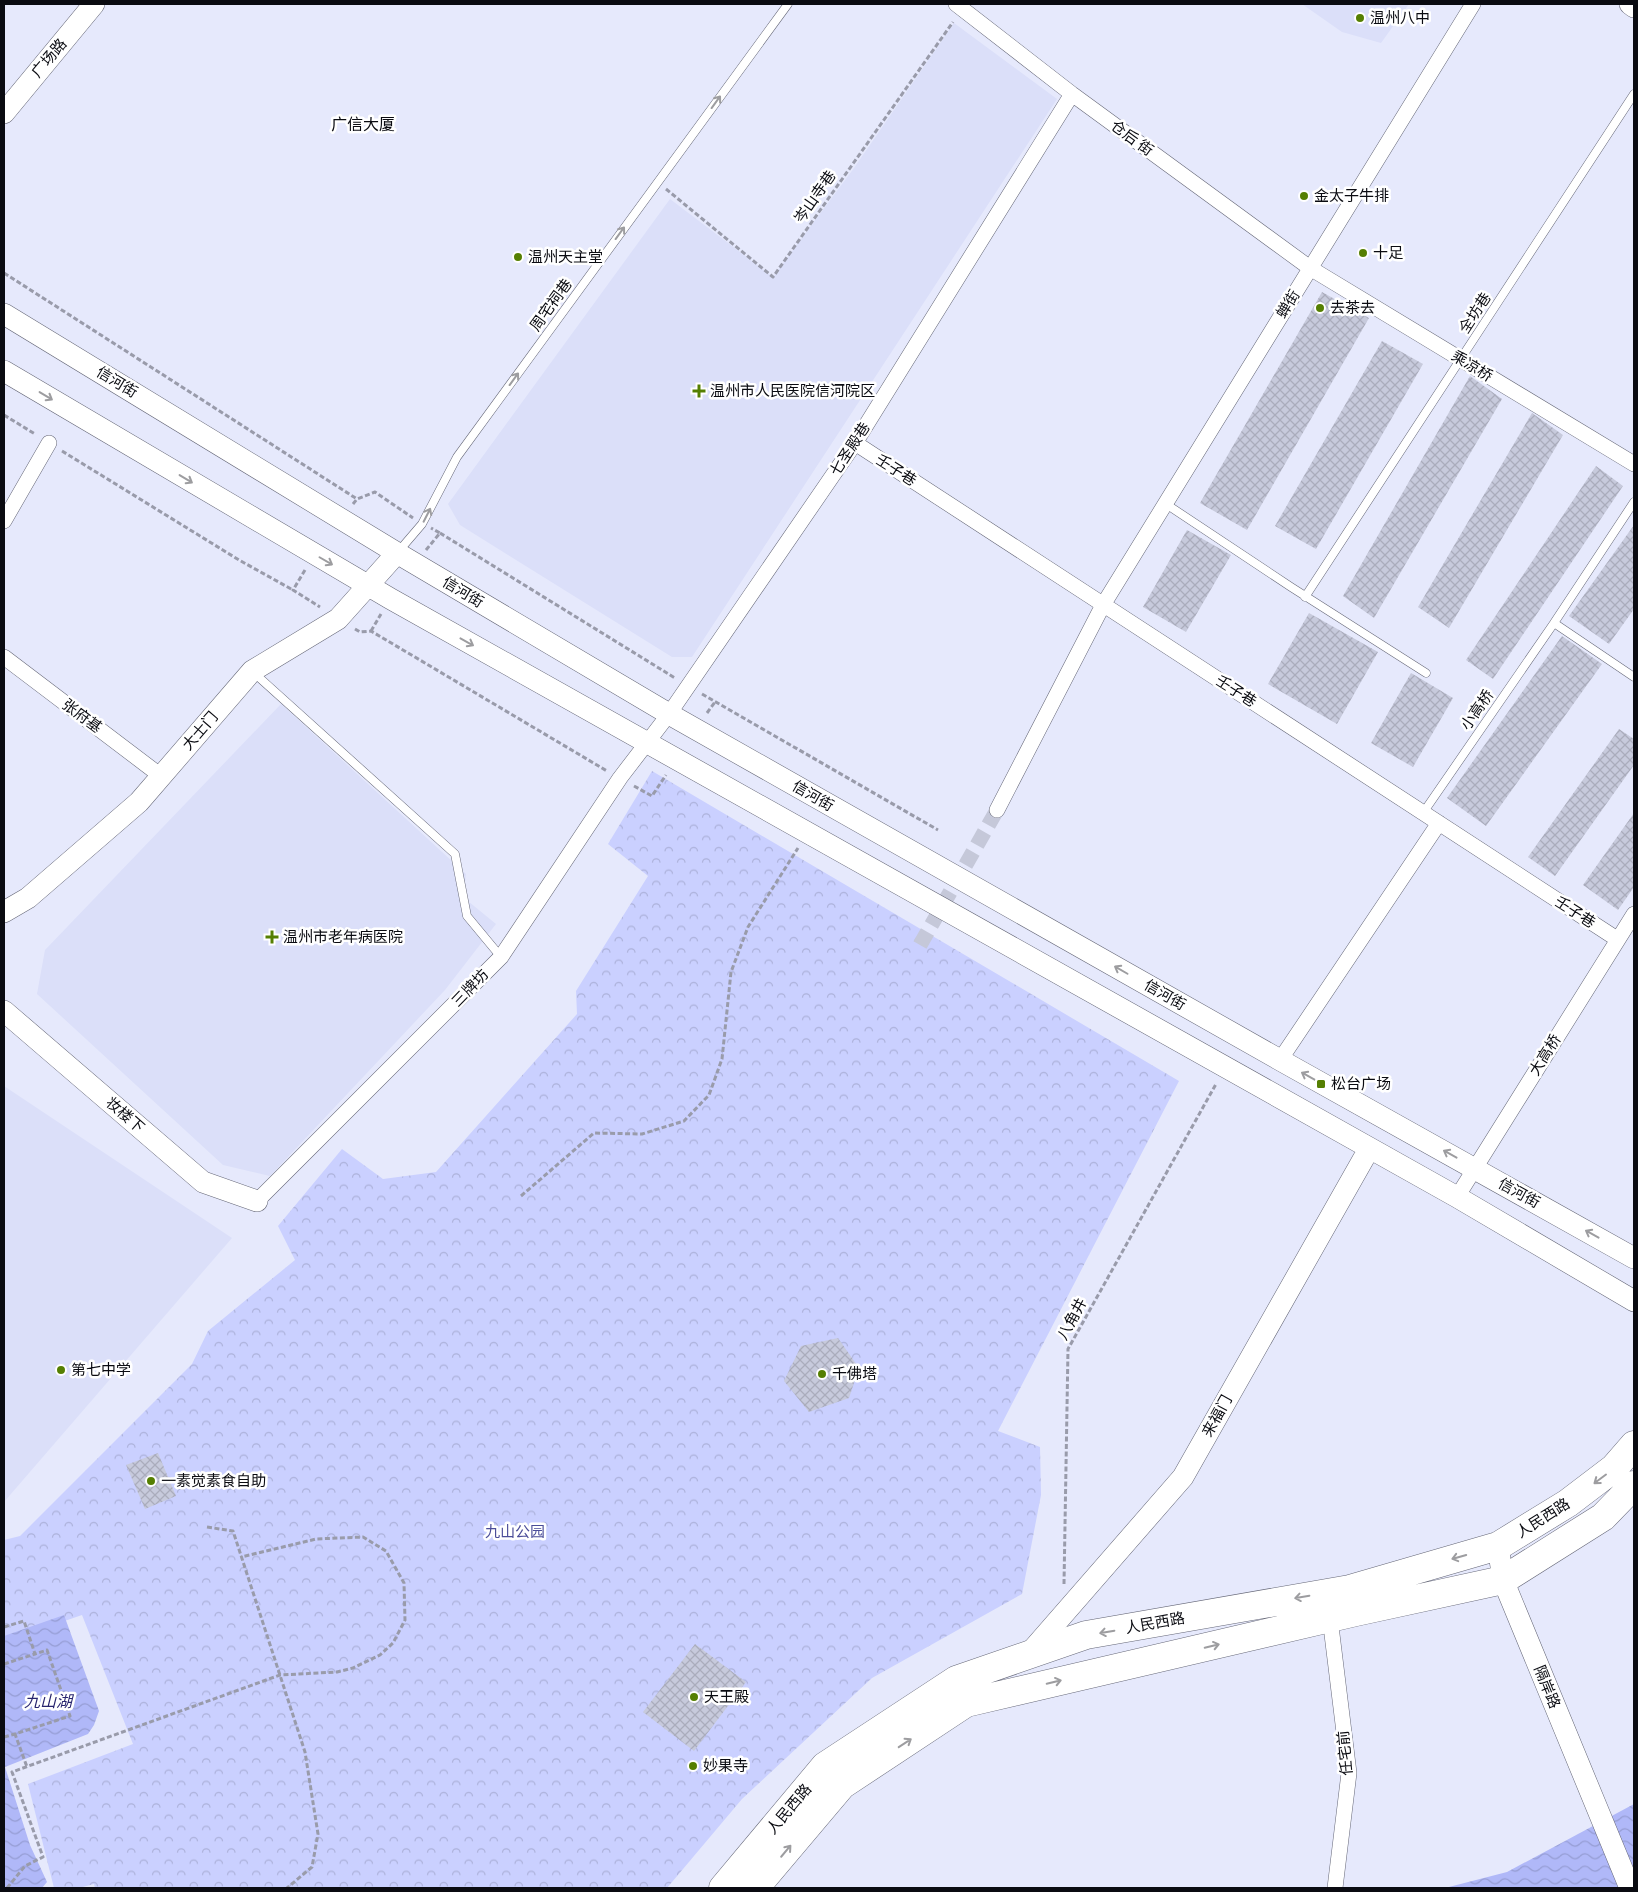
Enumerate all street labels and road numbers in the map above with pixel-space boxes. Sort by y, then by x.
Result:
street label: 广场路 [28,35,70,80]
street label: 仓后 街 [1108,116,1157,159]
street label: 岑山寺巷 [790,167,839,226]
street label: 周宅祠巷 [526,275,575,334]
street label: 蝉街 [1272,287,1303,321]
street label: 全坊巷 [1455,289,1494,336]
street label: 乘凉桥 [1449,347,1496,384]
street label: 信河街 [94,363,141,400]
street label: 七圣殿巷 [826,419,873,479]
street label: 壬子巷 [873,450,920,489]
street label: 信河街 [440,573,487,610]
street label: 壬子巷 [1213,671,1260,710]
street label: 小高桥 [1457,686,1496,733]
street label: 张府基 [59,695,105,736]
street label: 大士门 [178,708,221,753]
street label: 信河街 [790,777,837,814]
street label: 壬子巷 [1552,892,1599,931]
street label: 三牌坊 [448,966,491,1010]
street label: 信河街 [1142,976,1189,1013]
street label: 大高桥 [1525,1031,1564,1078]
street label: 妆楼下 [103,1093,148,1136]
street label: 信河街 [1495,1174,1543,1211]
street label: 八角井 [1053,1295,1090,1343]
street label: 来福门 [1198,1392,1235,1440]
street label: 人民西路 [1513,1494,1573,1541]
street label: 人民西路 [1124,1609,1186,1636]
street label: 隔岸路 [1531,1663,1564,1711]
street label: 任宅前 [1334,1730,1355,1776]
street label: 人民西路 [763,1780,814,1837]

